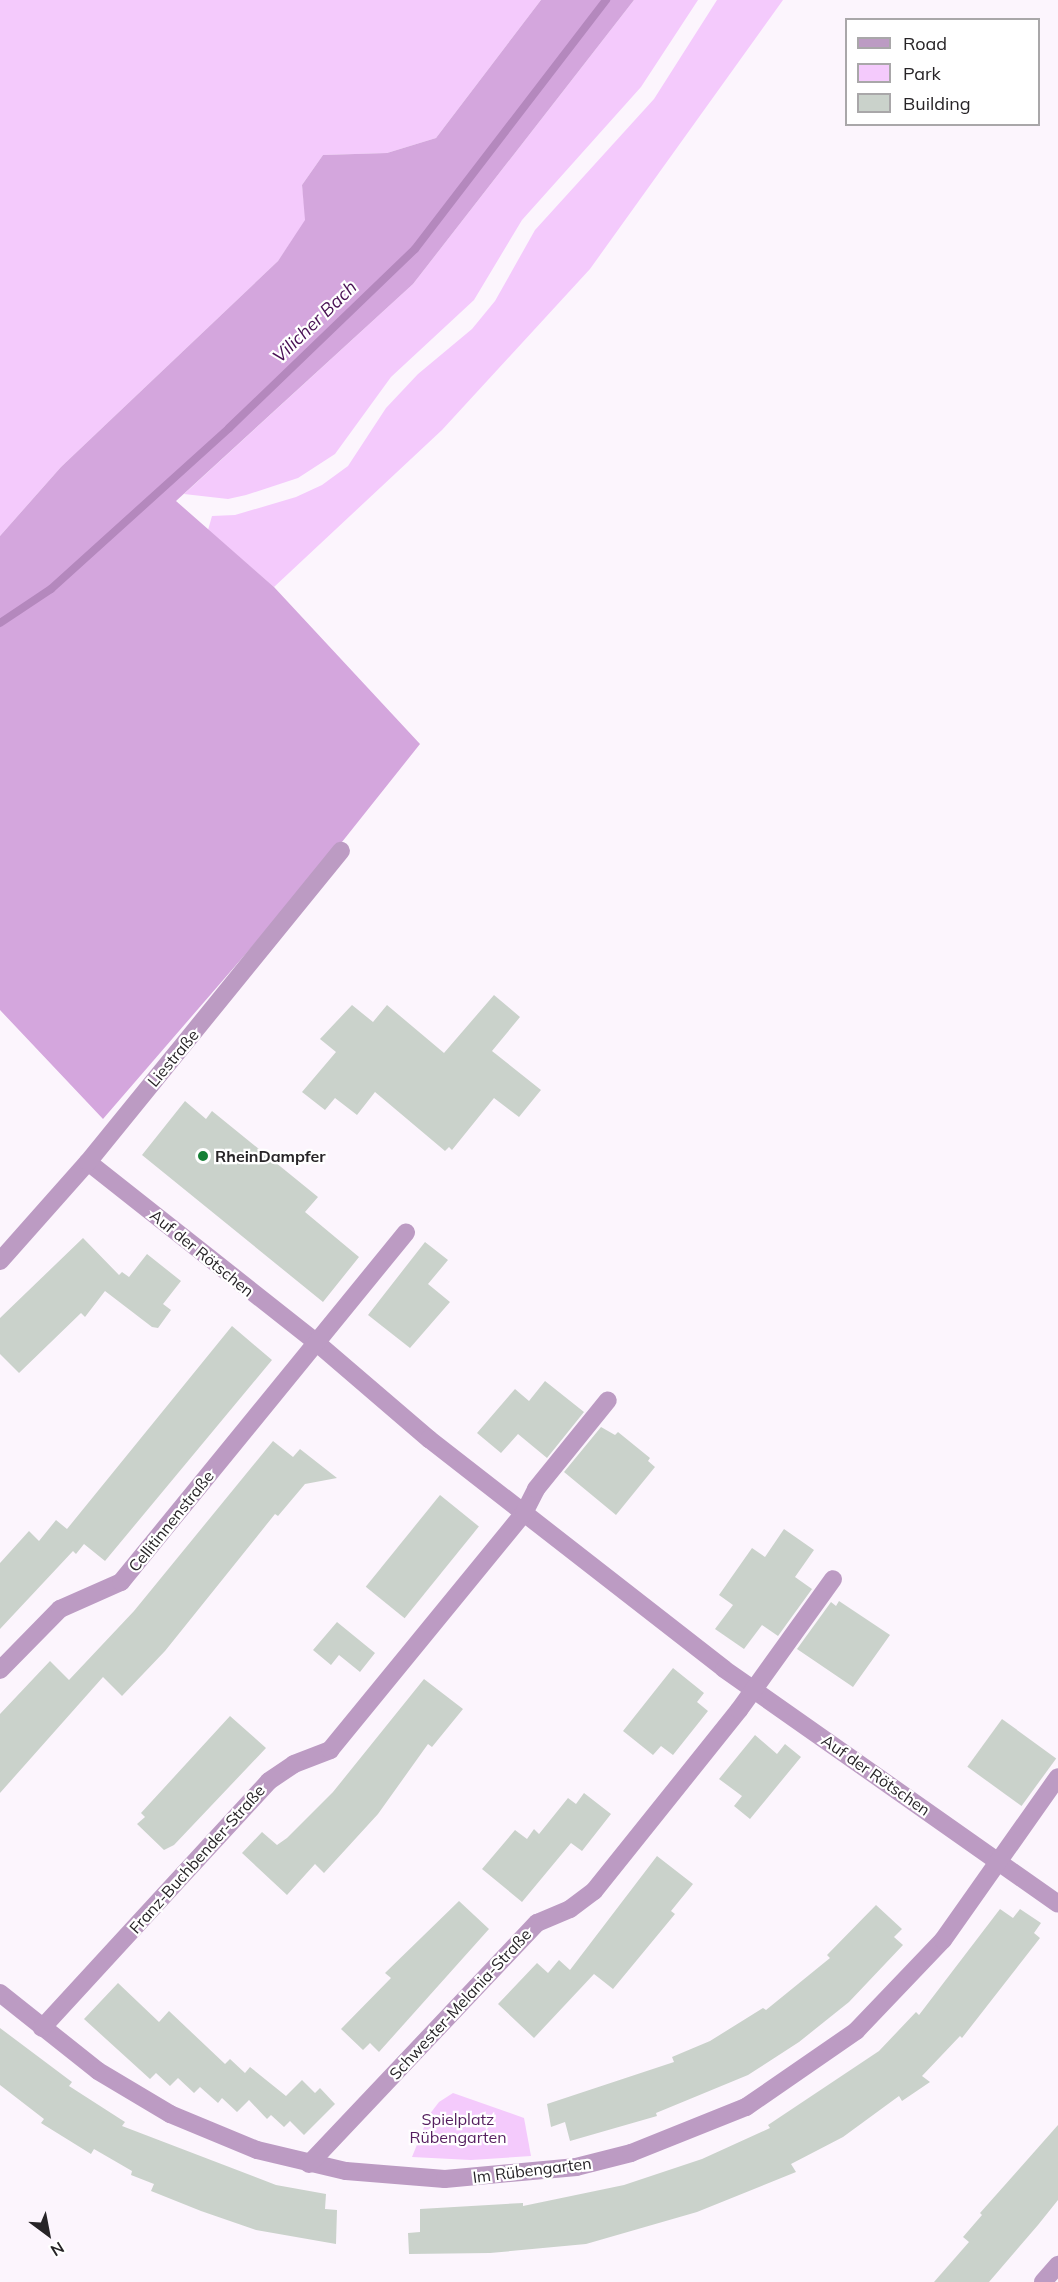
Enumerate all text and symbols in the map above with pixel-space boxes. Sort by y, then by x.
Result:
legend [845,18,1040,126]
text: Road [903,32,947,55]
text: Park [903,62,941,85]
text: Building [903,92,971,115]
water label: Vilicher Bach [269,277,361,367]
street label: Liestraße [144,1025,202,1091]
place label: RheinDampfer [215,1146,326,1166]
marker: RheinDampfer [196,1149,210,1163]
street label: Auf der Rötschen [146,1205,258,1301]
street label: Cellitinnenstraße [124,1467,218,1575]
street label: Auf der Rötschen [818,1731,934,1819]
street label: Franz-Buchbender-Straße [125,1781,269,1937]
street label: Schwester-Melania-Straße [385,1925,535,2083]
park label: Spielplatz Rübengarten [409,2109,507,2147]
street label: Im Rübengarten [472,2153,592,2187]
north arrow [18,2204,78,2264]
text: N [47,2238,68,2261]

